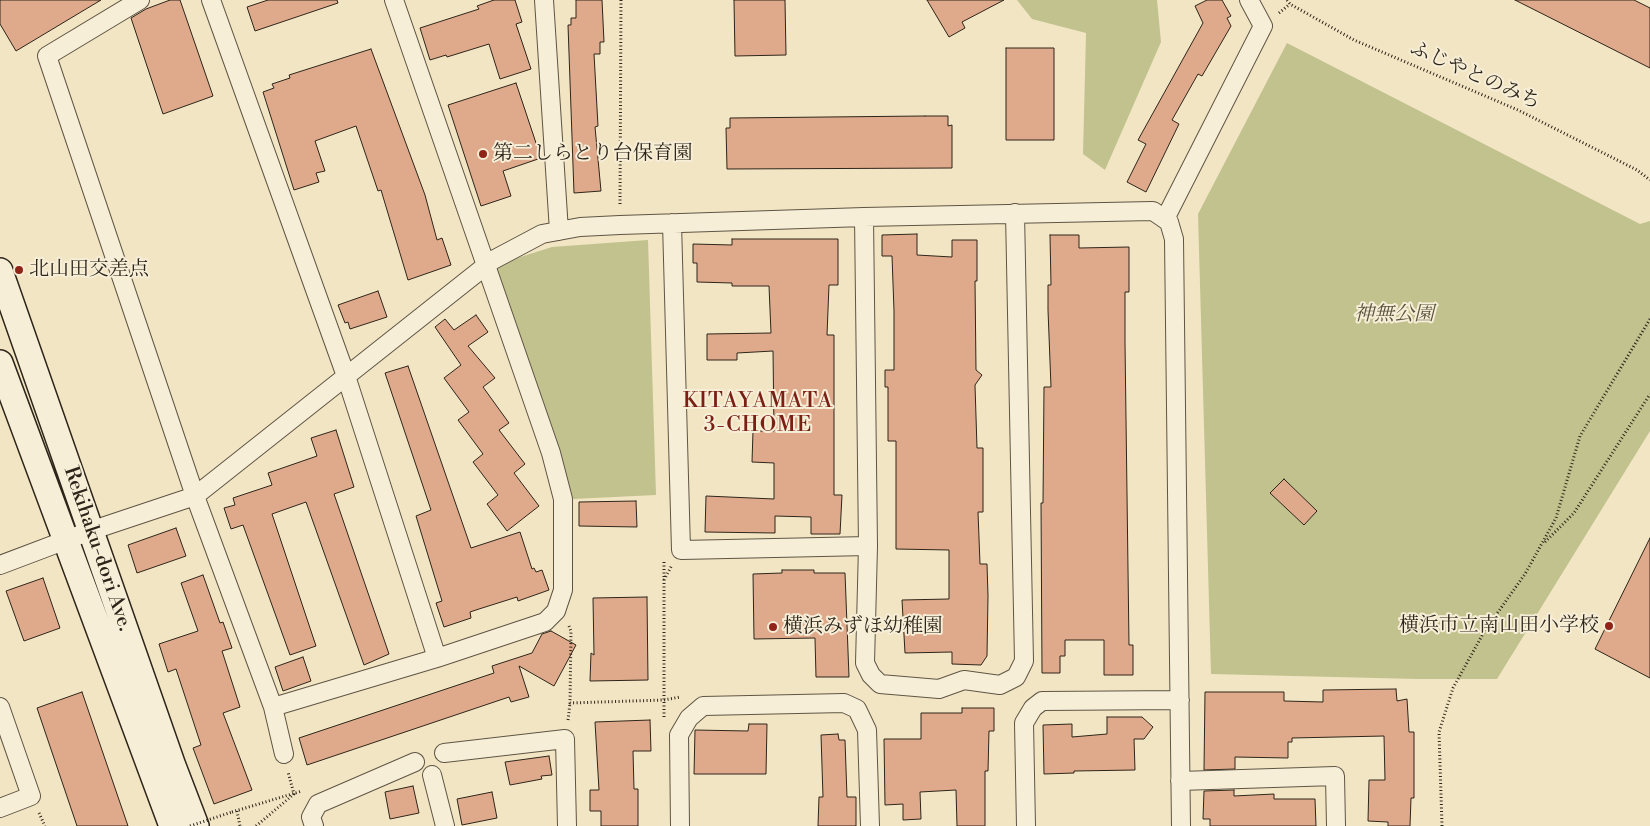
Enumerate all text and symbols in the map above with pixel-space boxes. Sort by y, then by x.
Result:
street label: ふじやとのみち [1406,37,1544,115]
place label: 第二しらとり台保育園 [493,142,693,166]
marker: 第二しらとり台保育園 [477,148,489,160]
place label: 北山田交差点 [29,258,149,282]
marker: 北山田交差点 [13,264,25,276]
park label: 神無公園 [1354,303,1434,327]
district label: KITAYAMATA 3-CHOME [681,389,835,439]
street label: Rekihaku-dori Ave. [58,464,136,634]
place label: 横浜市立南山田小学校 [1399,614,1599,638]
place label: 横浜みずほ幼稚園 [783,615,943,639]
marker: 横浜市立南山田小学校 [1603,620,1615,632]
marker: 横浜みずほ幼稚園 [767,621,779,633]

